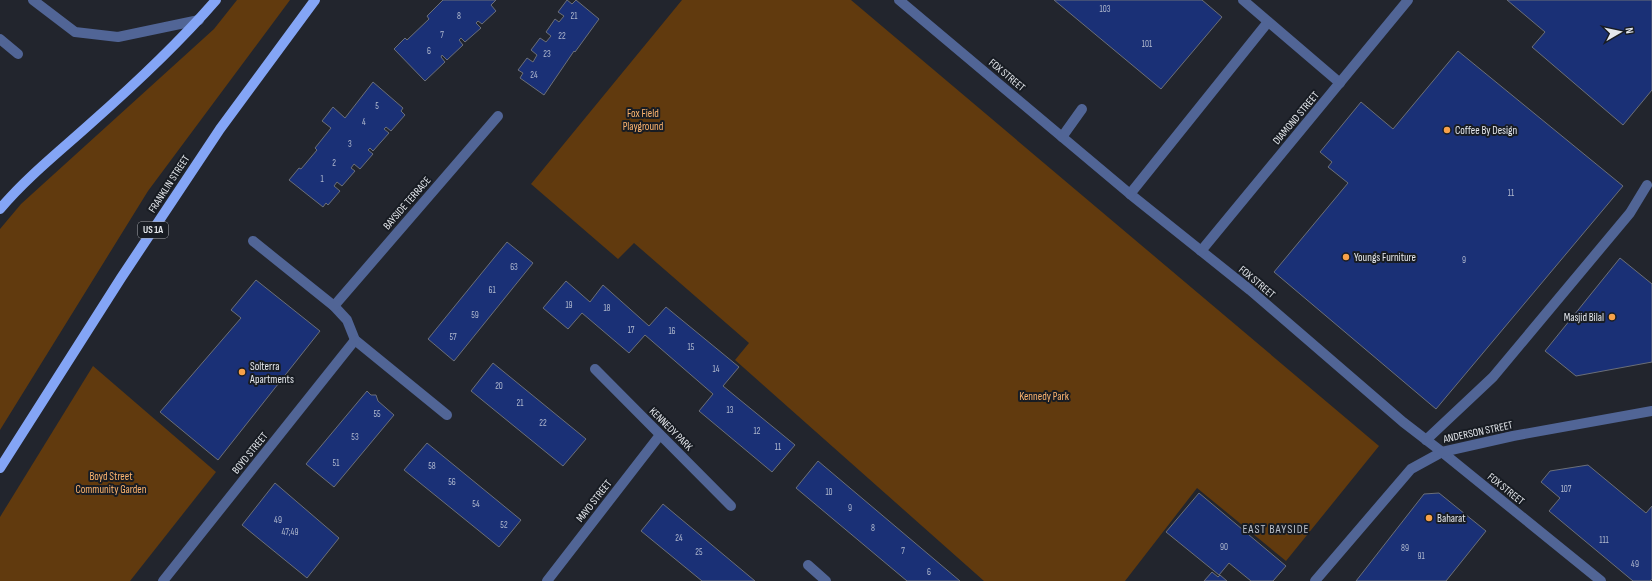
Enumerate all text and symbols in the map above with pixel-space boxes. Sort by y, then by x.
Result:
house number: 103 [1100,4,1111,15]
house number: 8 [457,11,461,22]
house number: 21 [571,11,578,22]
north arrow [1600,12,1640,52]
text: N [1623,27,1636,35]
house number: 7 [440,30,444,41]
house number: 22 [558,31,566,42]
house number: 101 [1142,39,1153,50]
house number: 6 [427,46,431,57]
house number: 23 [543,49,551,60]
street label: FOX STREET [986,56,1028,94]
house number: 24 [530,70,538,81]
street label: DIAMOND STREET [1270,89,1322,147]
house number: 5 [375,101,379,112]
park label: Fox Field Playground [623,107,664,133]
house number: 4 [362,117,366,128]
place label: Coffee By Design [1455,124,1517,137]
marker: Coffee By Design [1442,125,1452,135]
house number: 3 [348,139,352,150]
street label: FRANKLIN STREET [146,152,193,215]
house number: 2 [332,158,336,169]
house number: 1 [320,174,324,185]
street label: BAYSIDE TERRACE [381,174,433,232]
house number: 11 [1508,188,1515,199]
road number: US 1A [138,222,168,238]
place label: Youngs Furniture [1354,251,1416,264]
marker: Youngs Furniture [1341,252,1351,262]
house number: 9 [1462,255,1466,266]
house number: 63 [510,262,518,273]
street label: FOX STREET [1236,263,1278,301]
house number: 61 [488,285,496,296]
house number: 19 [565,300,573,311]
house number: 18 [603,303,611,314]
house number: 59 [471,310,479,321]
place label: Masjid Bilal [1564,311,1604,324]
marker: Masjid Bilal [1607,312,1617,322]
house number: 17 [628,325,635,336]
house number: 16 [668,326,676,337]
house number: 57 [449,332,457,343]
house number: 15 [688,342,695,353]
place label: Solterra Apartments [249,360,294,386]
house number: 14 [713,364,720,375]
marker: Solterra Apartments [237,367,247,377]
house number: 20 [495,381,503,392]
park label: Kennedy Park [1019,390,1070,403]
house number: 21 [517,398,524,409]
street label: KENNEDY PARK [647,405,695,453]
house number: 13 [727,405,734,416]
house number: 55 [373,409,381,420]
house number: 22 [539,418,547,429]
street label: ANDERSON STREET [1441,418,1514,446]
house number: 12 [754,426,761,437]
street label: BOYD STREET [229,429,271,476]
house number: 53 [351,432,359,443]
house number: 11 [775,442,782,453]
house number: 51 [333,458,340,469]
house number: 58 [428,461,436,472]
park label: Boyd Street Community Garden [75,470,147,496]
street label: FOX STREET [1485,470,1527,508]
house number: 56 [448,477,456,488]
street label: MAYO STREET [573,477,615,525]
house number: 107 [1561,484,1572,495]
house number: 10 [825,487,833,498]
house number: 54 [472,499,480,510]
house number: 9 [848,503,852,514]
place label: Baharat [1437,512,1466,525]
marker: Baharat [1424,513,1434,523]
house number: 49 [274,515,282,526]
house number: 52 [500,520,508,531]
district label: EAST BAYSIDE [1242,522,1310,537]
house number: 8 [871,523,875,534]
house number: 47;49 [282,527,298,538]
house number: 24 [675,533,683,544]
house number: 111 [1599,535,1610,546]
house number: 90 [1220,542,1228,553]
house number: 89 [1401,543,1409,554]
house number: 7 [901,546,905,557]
house number: 25 [695,547,703,558]
house number: 91 [1417,551,1425,562]
house number: 49 [1631,559,1639,570]
house number: 6 [927,567,931,578]

